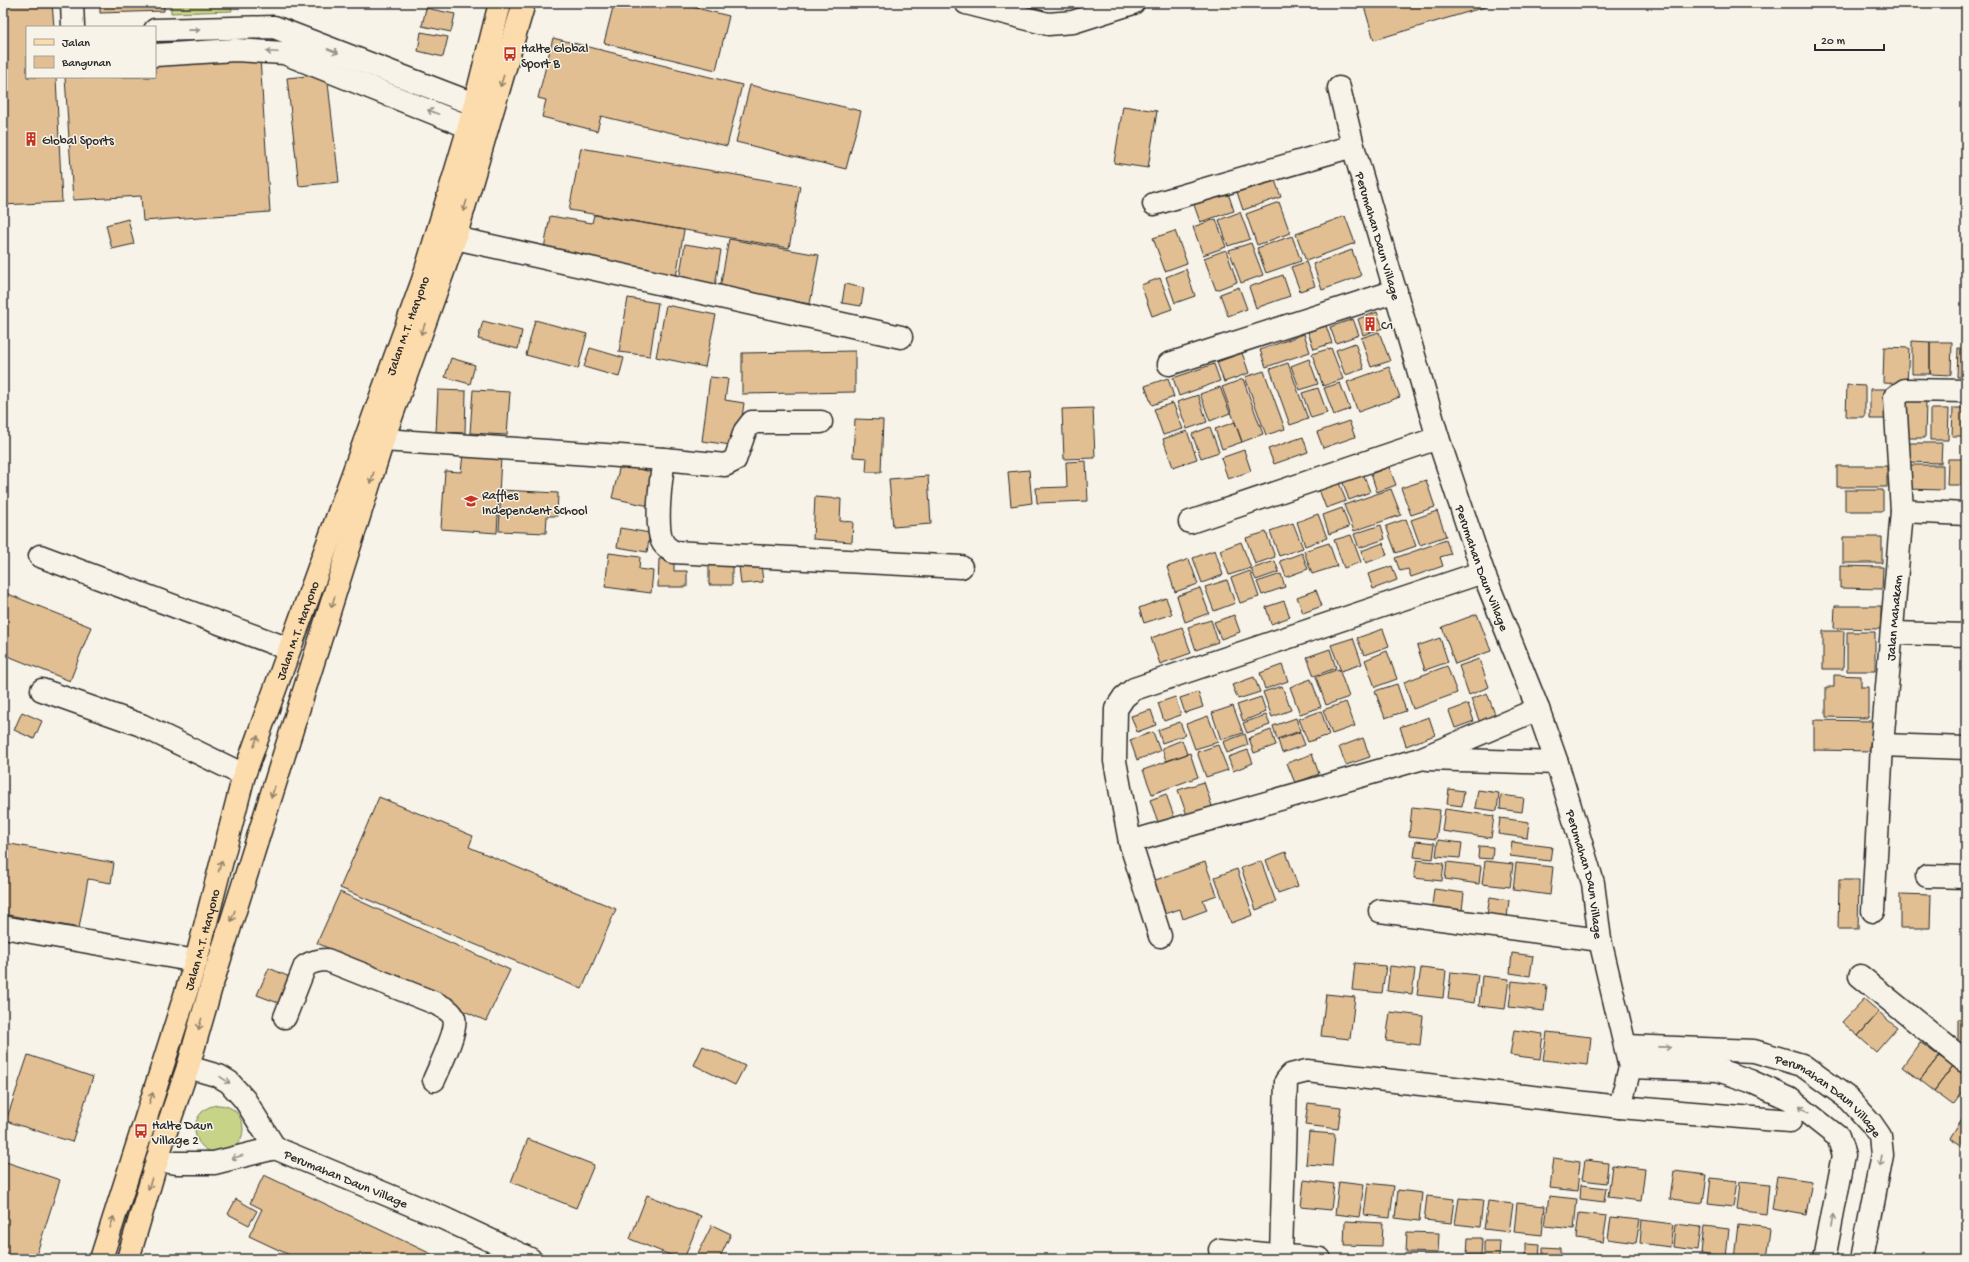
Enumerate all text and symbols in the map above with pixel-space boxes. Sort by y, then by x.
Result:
legend [26,26,156,78]
one-way arrow [187,26,200,33]
scale bar [1815,26,1884,52]
text: 20 m [1821,35,1846,49]
text: Jalan [62,37,90,51]
place label: Halte Global Sport B [521,42,588,72]
bus stop icon: Halte Global Sport B [502,46,518,62]
one-way arrow [327,47,339,55]
one-way arrow [266,48,279,55]
text: Bangunan [61,57,111,71]
one-way arrow [498,74,505,87]
one-way arrow [427,108,439,115]
building icon: Global Sports [23,131,39,147]
place label: Global Sports [42,134,115,149]
street label: Perumahan Daun Village [1351,169,1403,302]
one-way arrow [461,199,468,212]
street label: Jalan M.T. Haryono [384,275,434,378]
building icon: C1 [1362,316,1378,332]
place label: C1 [1381,319,1393,334]
one-way arrow [419,322,427,334]
one-way arrow [368,471,375,484]
place label: Raffles Independent School [482,489,588,519]
school or university icon: Raffles Independent School [463,493,479,509]
street label: Perumahan Daun Village [1451,503,1511,634]
street label: Jalan Mahakam [1884,574,1907,661]
street label: Jalan M.T. Haryono [274,579,324,682]
one-way arrow [329,595,336,608]
one-way arrow [252,735,260,747]
one-way arrow [269,786,276,799]
street label: Perumahan Daun Village [1561,807,1605,940]
one-way arrow [217,860,225,873]
street label: Jalan M.T. Haryono [182,888,224,992]
one-way arrow [229,910,237,922]
one-way arrow [196,1018,203,1031]
one-way arrow [1658,1043,1671,1051]
street label: Perumahan Daun Village [1772,1052,1884,1141]
one-way arrow [219,1076,230,1084]
one-way arrow [148,1092,156,1104]
one-way arrow [1798,1105,1809,1113]
place label: Halte Daun Village 2 [151,1119,213,1149]
bus stop icon: Halte Daun Village 2 [133,1123,149,1139]
street label: Perumahan Daun Village [280,1147,410,1213]
one-way arrow [1877,1153,1885,1166]
one-way arrow [231,1154,244,1161]
one-way arrow [146,1177,153,1190]
one-way arrow [109,1215,116,1228]
one-way arrow [1828,1215,1836,1228]

